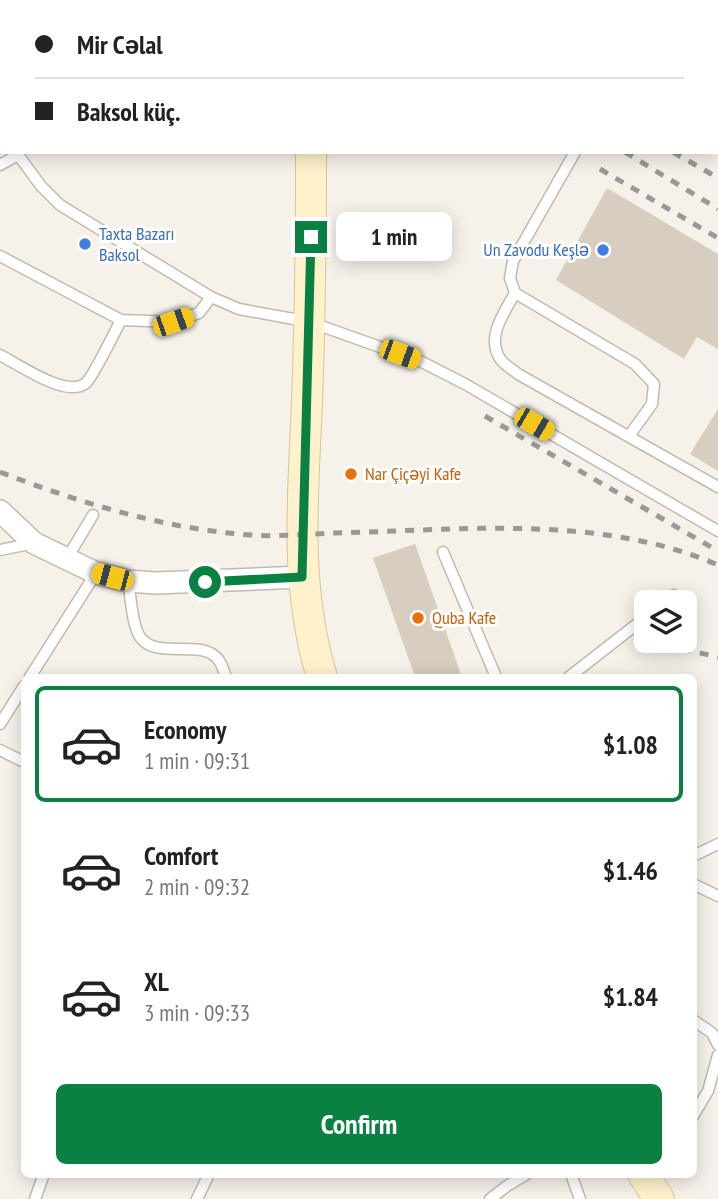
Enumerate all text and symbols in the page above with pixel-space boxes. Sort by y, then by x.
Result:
text: Mir Cəlal [77,28,162,61]
text: Baksol küç. [77,95,180,128]
callout: 1 min [336,212,451,262]
route end [295,221,327,253]
place label: Taxta Bazarı Baksol [99,222,174,266]
text: 1 min [371,222,417,251]
marker: Taxta Bazarı Baksol [77,236,93,252]
place label: Un Zavodu Keşlə [483,238,589,261]
marker: Un Zavodu Keşlə [595,242,611,258]
car [150,305,197,339]
car [377,337,424,371]
car [511,404,558,444]
place label: Nar Çiçəyi Kafe [365,462,461,485]
marker: Nar Çiçəyi Kafe [343,466,359,482]
car [89,561,136,593]
route start [189,566,221,598]
map controls [634,590,697,653]
button: layers [634,590,697,653]
place label: Quba Kafe [432,606,496,629]
marker: Quba Kafe [410,610,426,626]
icon: car [60,713,123,776]
text: Economy [144,713,226,746]
text: $1.08 [603,728,658,761]
text: 1 min · 09:31 [144,746,250,775]
icon: car [60,839,123,902]
text: Comfort [144,839,218,872]
text: $1.46 [603,854,658,887]
text: 2 min · 09:32 [144,872,250,901]
icon: car [60,965,123,1028]
text: XL [144,965,169,998]
text: $1.84 [603,980,658,1013]
text: 3 min · 09:33 [144,998,250,1027]
button: Confirm [56,1084,662,1164]

